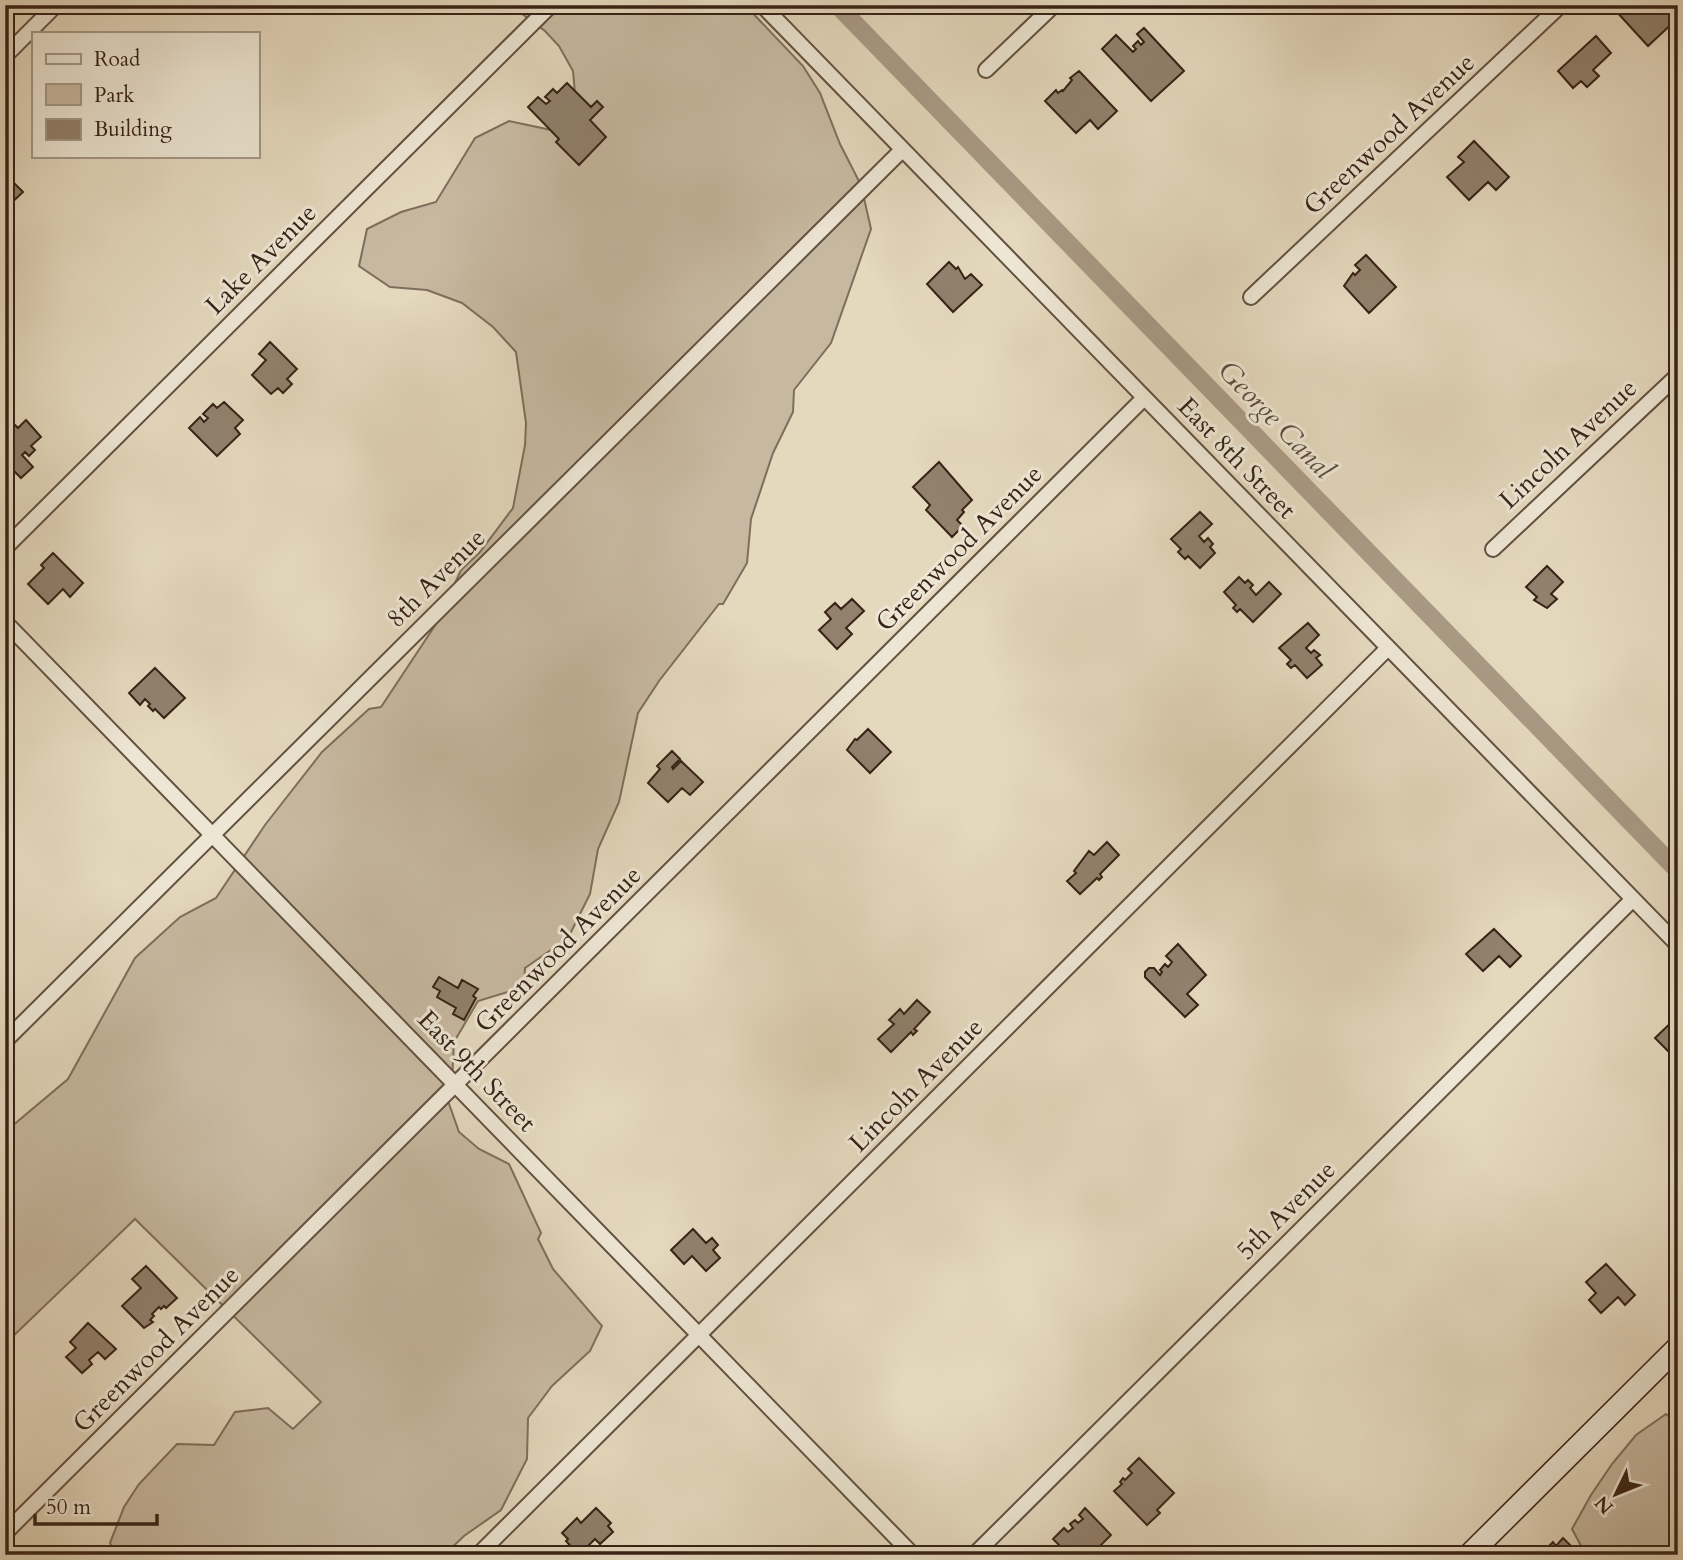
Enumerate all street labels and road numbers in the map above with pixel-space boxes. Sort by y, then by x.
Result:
street label: Greenwood Avenue [1296,45,1482,223]
street label: Lake Avenue [198,196,324,322]
street label: Lincoln Avenue [1492,371,1644,517]
street label: East 8th Street [1170,390,1304,526]
street label: Greenwood Avenue [868,457,1050,639]
street label: 8th Avenue [379,521,493,635]
street label: Greenwood Avenue [467,858,649,1040]
street label: East 9th Street [410,1003,544,1139]
street label: Lincoln Avenue [841,1010,991,1160]
street label: 5th Avenue [1229,1153,1343,1267]
street label: Greenwood Avenue [65,1258,247,1440]

